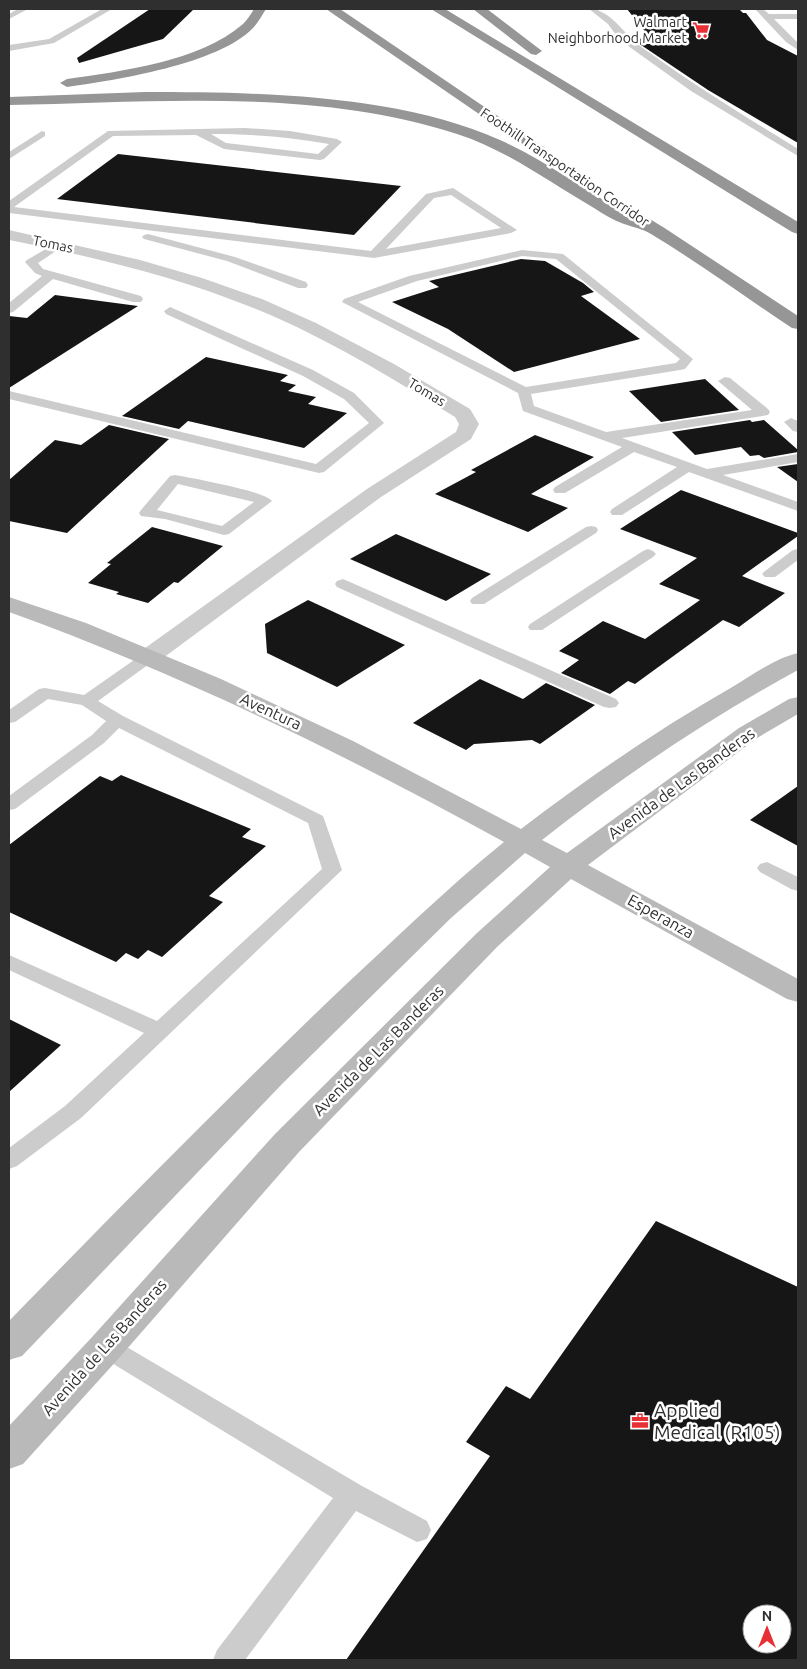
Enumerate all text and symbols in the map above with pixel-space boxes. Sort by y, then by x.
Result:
place label: Walmart Neighborhood Market [548,14,687,46]
supermarket icon: Walmart Neighborhood Market [691,20,711,40]
street label: Foothill Transportation Corridor [478,104,653,230]
street label: Tomas [31,232,75,256]
street label: Tomas [405,375,449,409]
street label: Aventura [237,689,305,733]
street label: Avenida de Las Banderas [604,724,758,842]
street label: Esperanza [625,890,697,942]
street label: Avenida de Las Banderas [309,981,447,1119]
street label: Avenida de Las Banderas [38,1275,170,1419]
place label: Applied Medical (R105) [654,1399,781,1443]
office icon: Applied Medical (R105) [630,1411,650,1431]
north arrow [742,1604,792,1654]
text: N [762,1608,772,1624]

